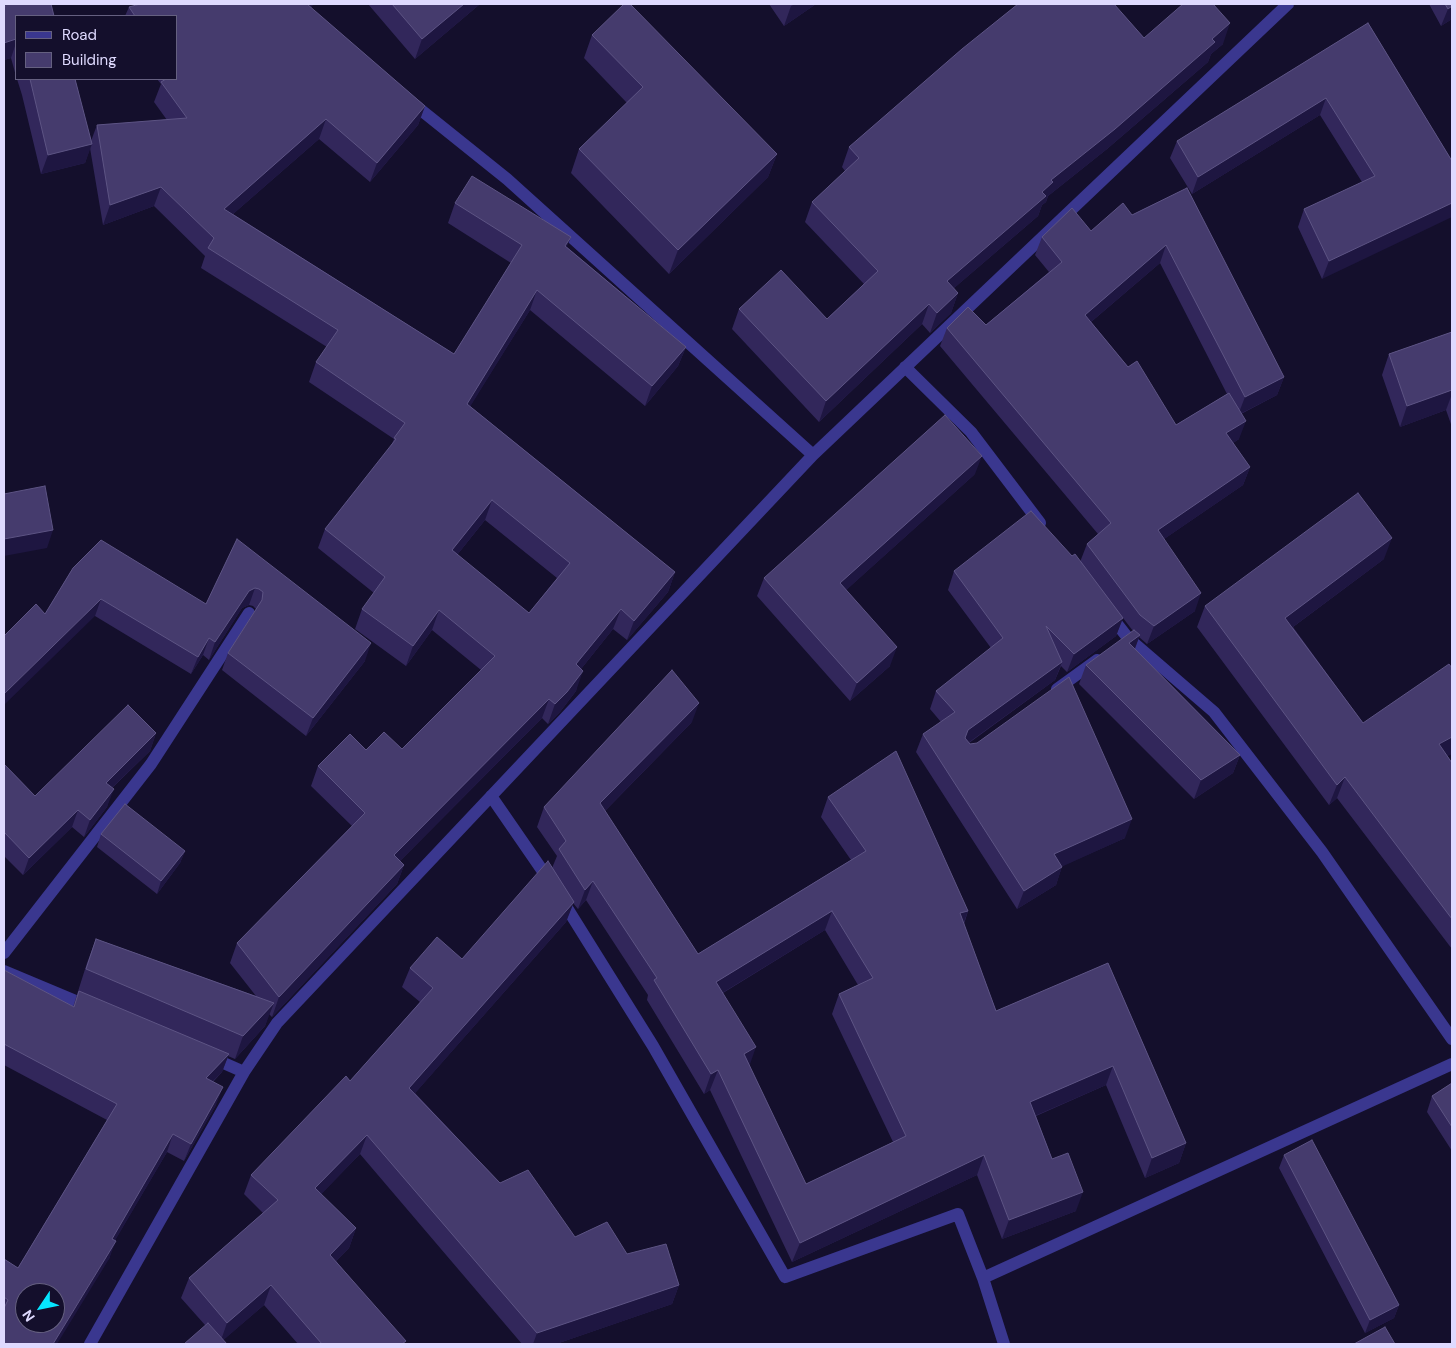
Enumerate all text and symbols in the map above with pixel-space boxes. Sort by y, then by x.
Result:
legend [15,15,178,80]
text: Road [62,25,97,45]
text: Building [62,50,117,70]
north arrow [15,1283,65,1333]
text: N [18,1307,39,1325]

